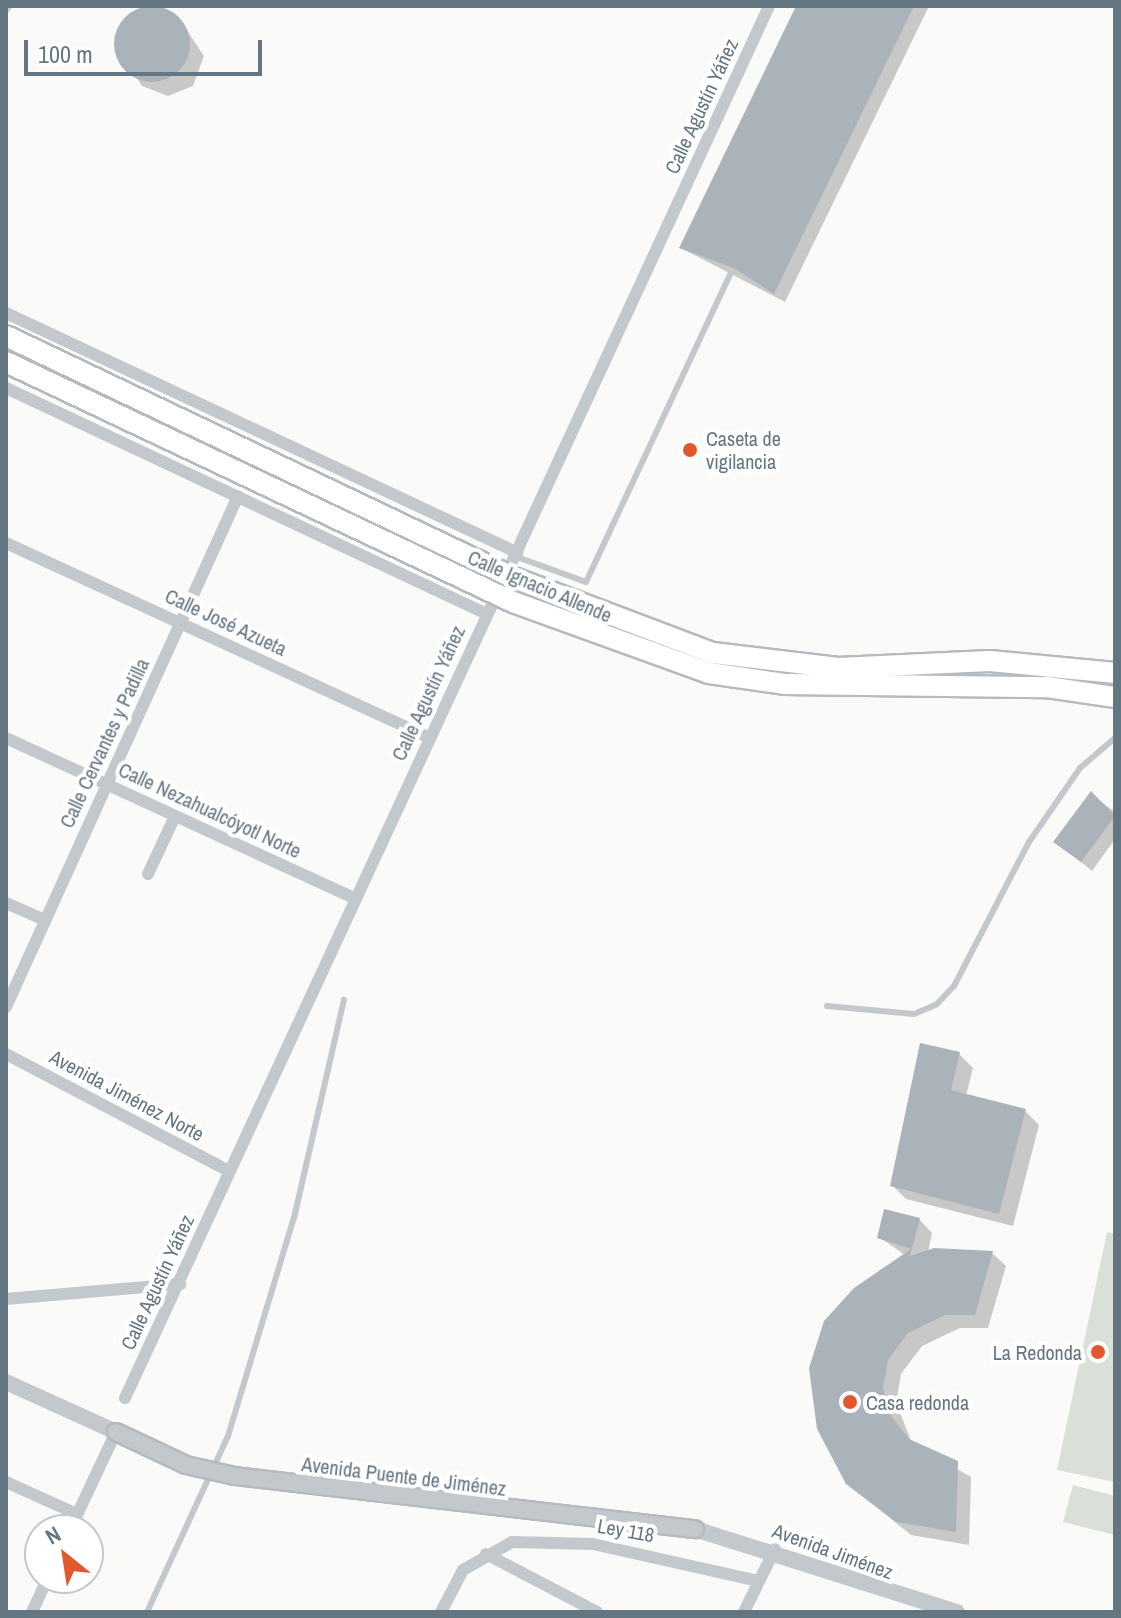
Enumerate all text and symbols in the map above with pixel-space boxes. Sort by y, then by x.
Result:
scale bar [28,24,266,74]
street label: Calle Agustín Yáñez [659,34,743,178]
text: 100 m [38,38,93,70]
place label: Caseta de vigilancia [706,426,781,473]
marker: Caseta de vigilancia [681,441,699,459]
street label: Calle Ignacio Allende [464,545,616,627]
street label: Calle José Azueta [161,583,291,661]
street label: Calle Agustín Yáñez [386,621,470,765]
street label: Calle Cervantes y Padilla [54,654,154,832]
street label: Calle Nezahualcóyotl Norte [115,757,305,863]
street label: Avenida Jiménez Norte [46,1044,208,1146]
street label: Calle Agustín Yáñez [115,1210,199,1354]
place label: La Redonda [993,1340,1082,1364]
marker: La Redonda [1089,1343,1107,1361]
place label: Casa redonda [866,1390,969,1414]
marker: Casa redonda [841,1393,859,1411]
street label: Avenida Puente de Jiménez [300,1452,508,1500]
street label: Ley 118 [596,1513,656,1547]
north arrow [24,1514,104,1594]
street label: Avenida Jiménez [769,1518,897,1584]
text: N [40,1519,66,1551]

